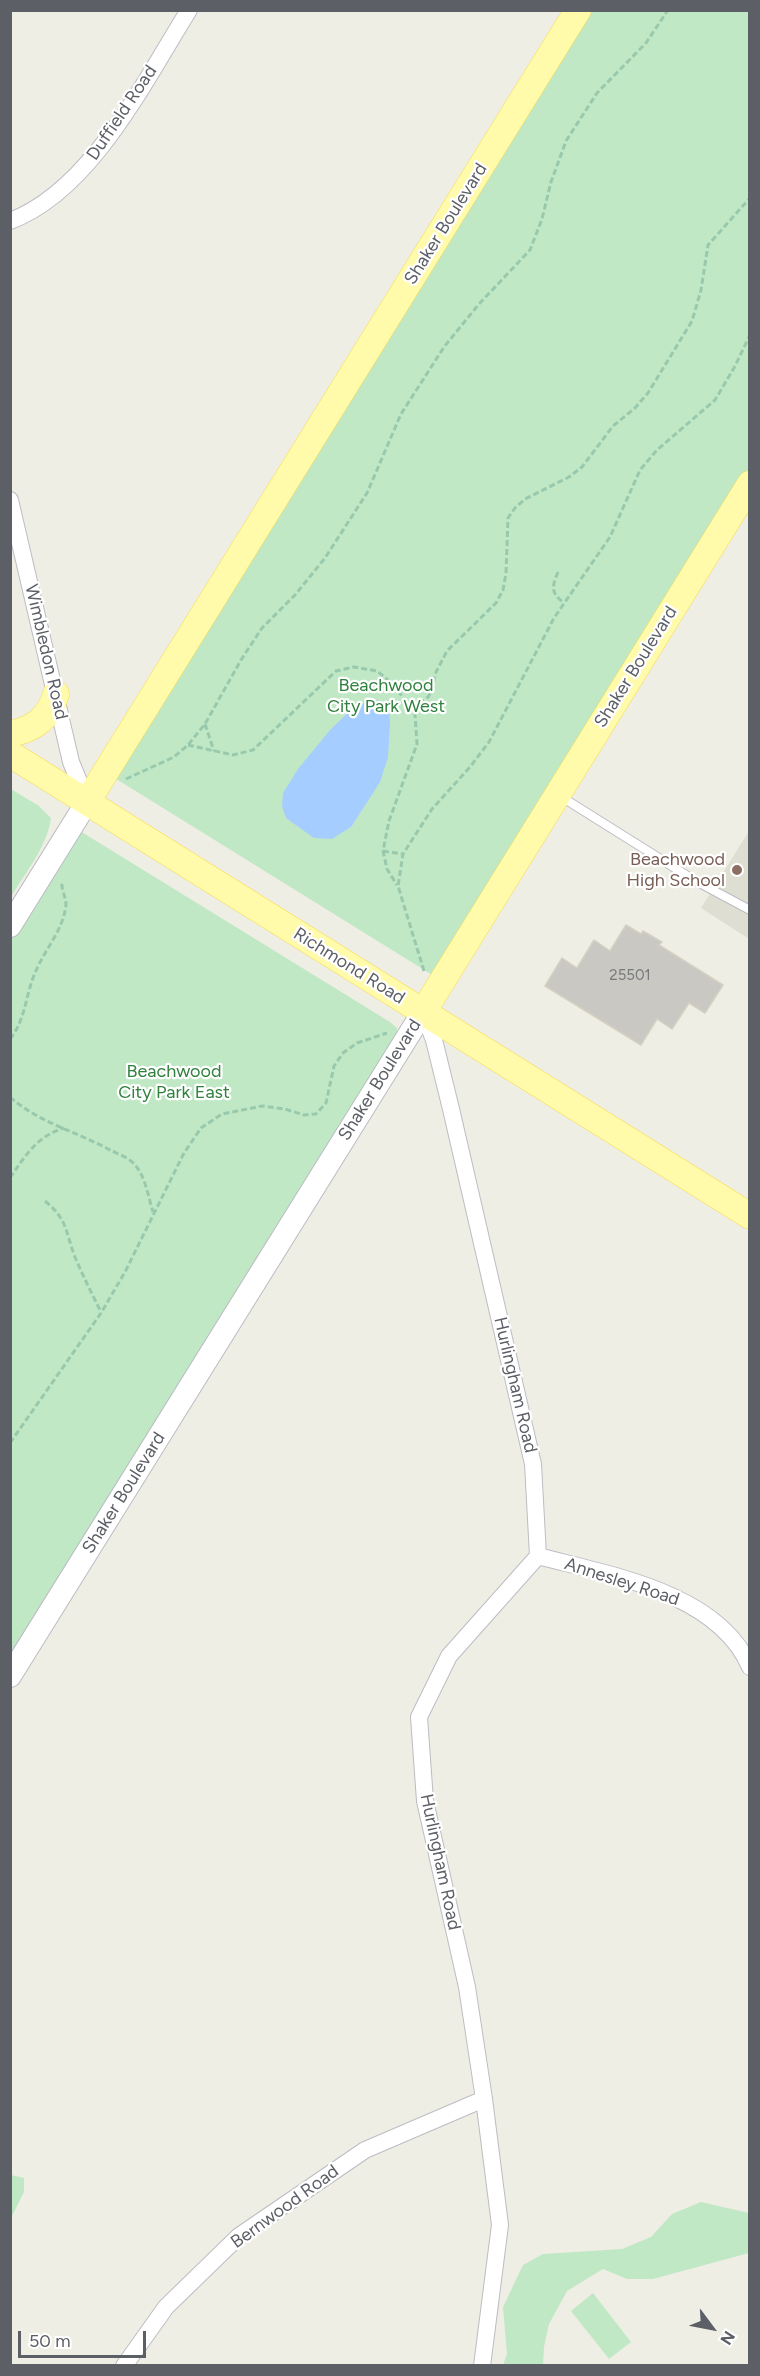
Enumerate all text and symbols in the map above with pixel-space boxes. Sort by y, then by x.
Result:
street label: Duffield Road [82,61,162,165]
street label: Shaker Boulevard [400,159,492,289]
street label: Wimbledon Road [20,582,72,722]
street label: Shaker Boulevard [590,602,682,732]
park label: Beachwood City Park West [327,675,445,718]
place label: Beachwood High School [627,849,725,892]
marker: Beachwood High School [730,863,744,877]
street label: Richmond Road [289,923,409,1009]
house number: 25501 [609,967,651,985]
street label: Shaker Boulevard [334,1015,426,1145]
park label: Beachwood City Park East [118,1061,230,1104]
street label: Hurlingham Road [489,1315,541,1455]
street label: Shaker Boulevard [78,1428,170,1558]
street label: Annesley Road [562,1553,682,1611]
street label: Hurlingham Road [415,1792,465,1932]
street label: Bernwood Road [227,2161,343,2253]
north arrow [682,2298,742,2358]
scale bar [21,2319,148,2357]
text: N [716,2328,739,2348]
text: 50 m [29,2330,71,2352]

